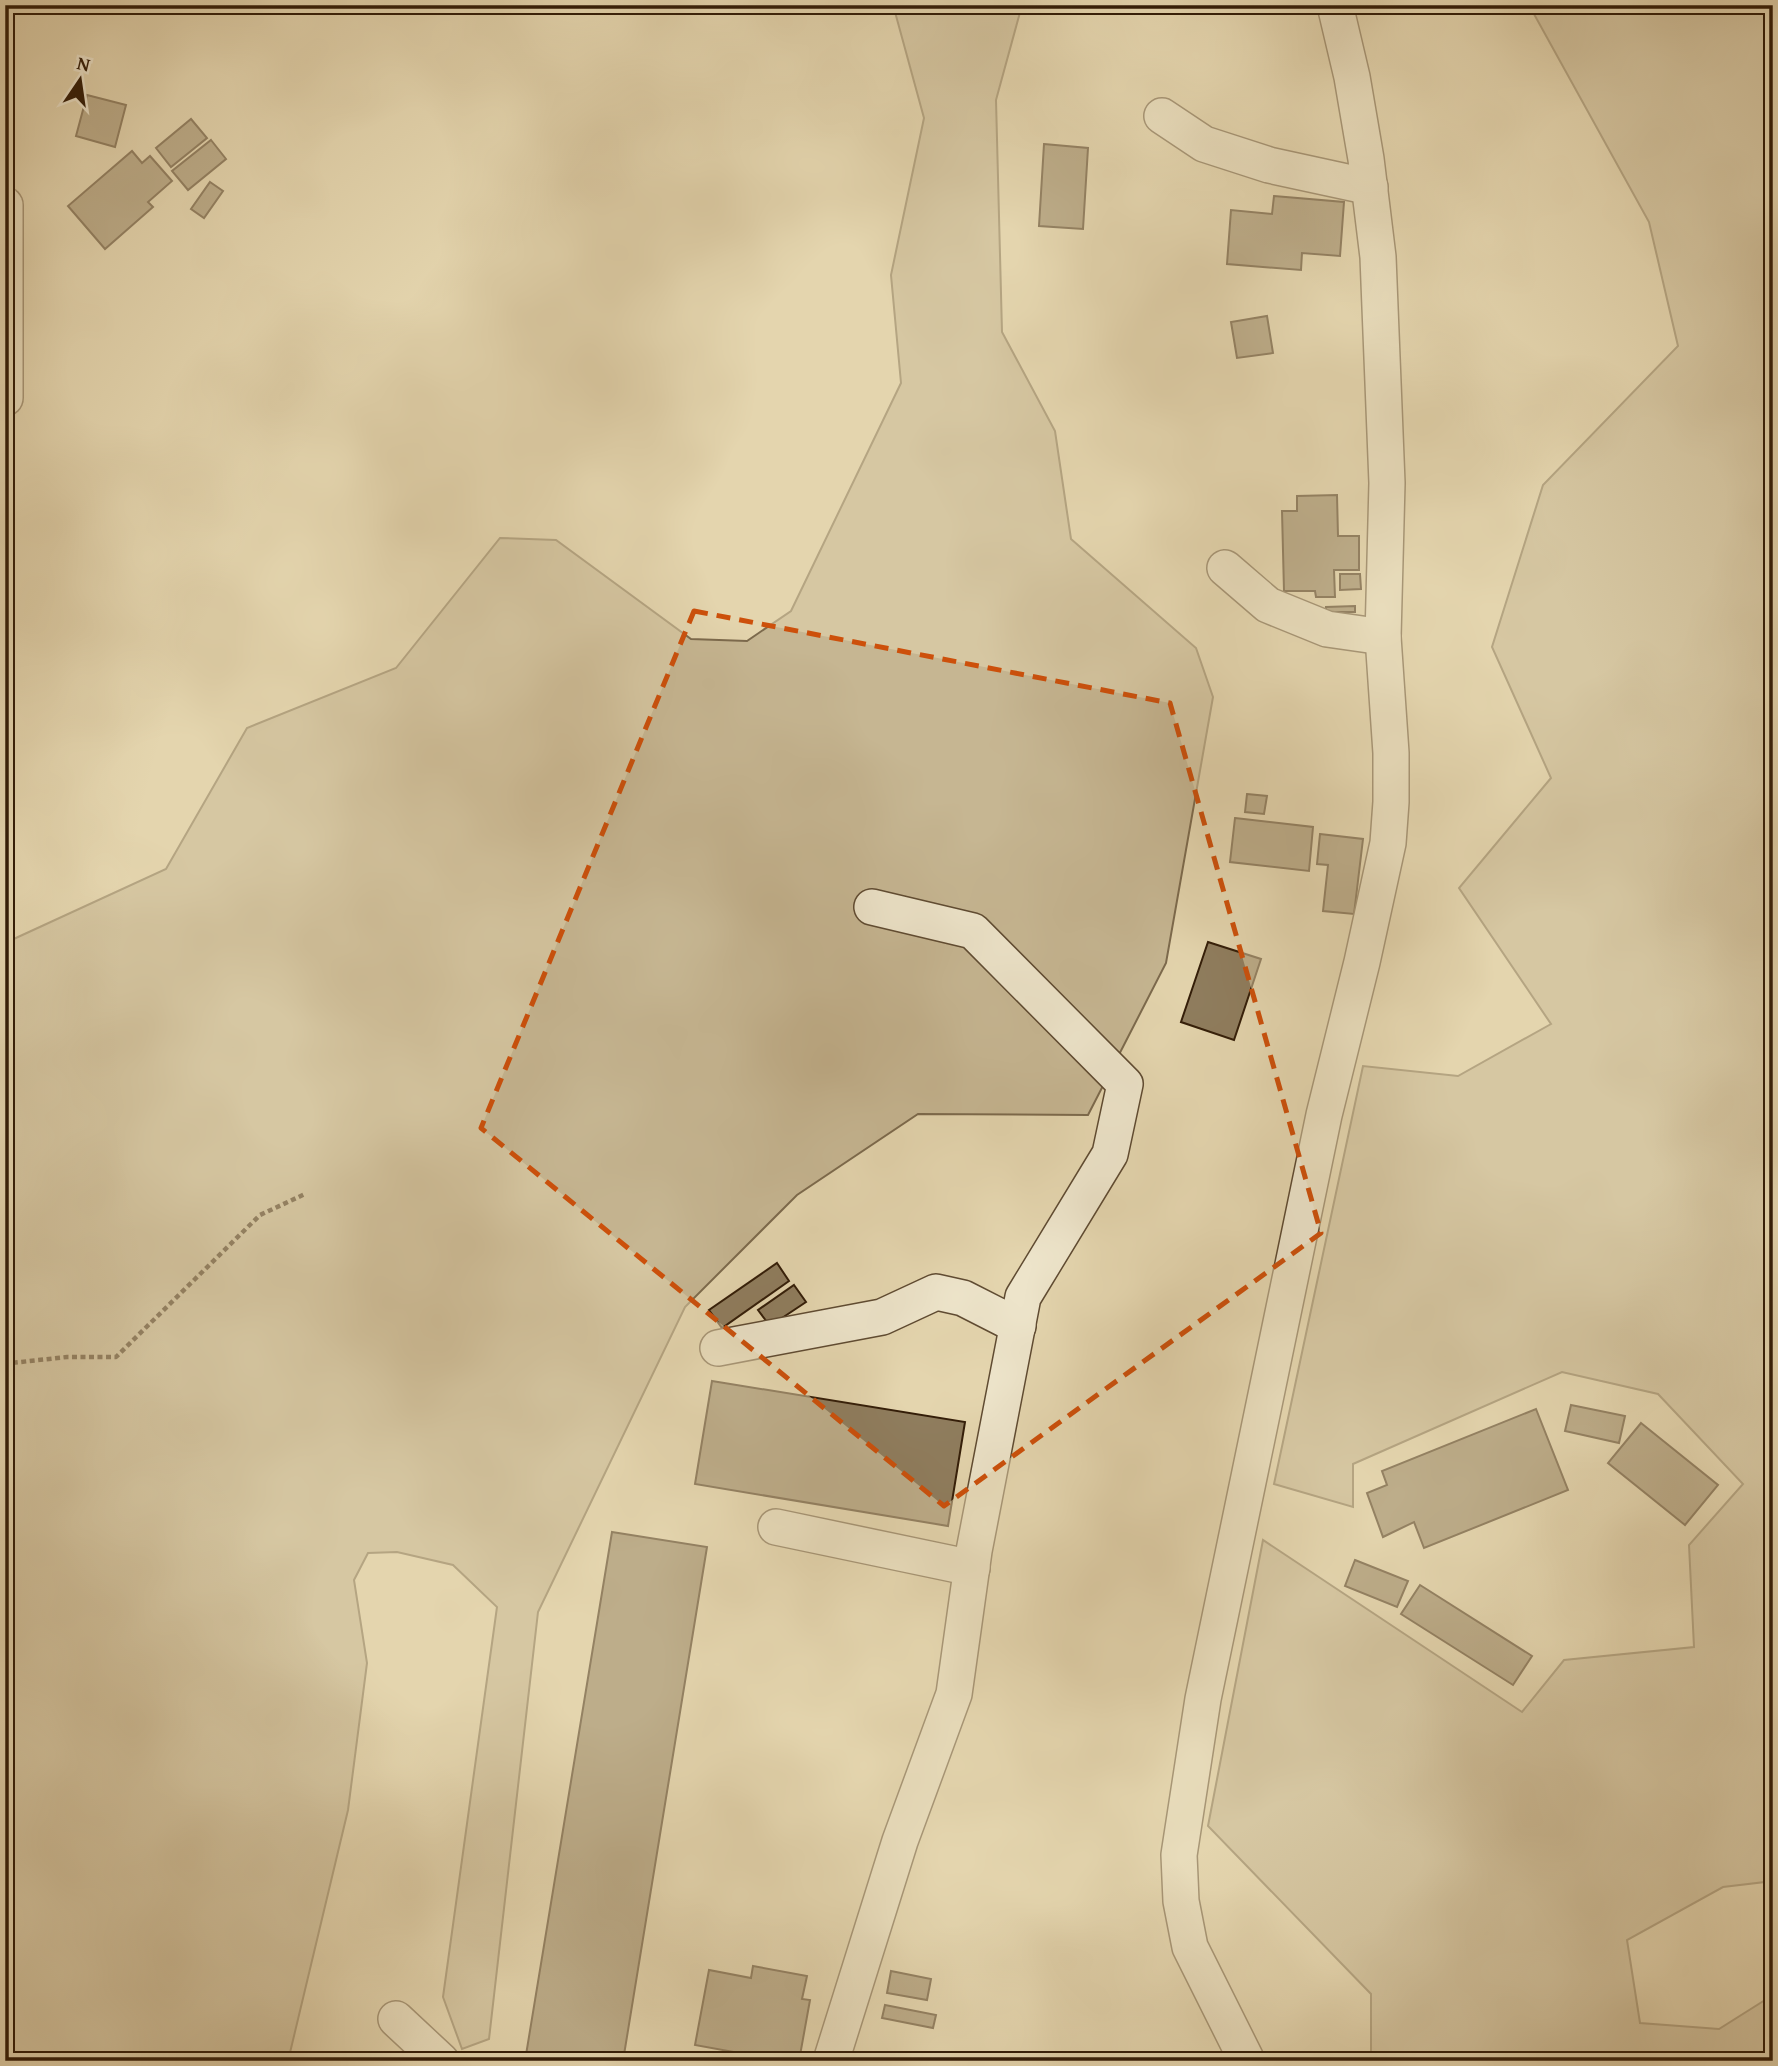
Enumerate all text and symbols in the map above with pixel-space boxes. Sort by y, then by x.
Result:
north arrow [46,46,116,116]
text: N [74,48,93,79]

